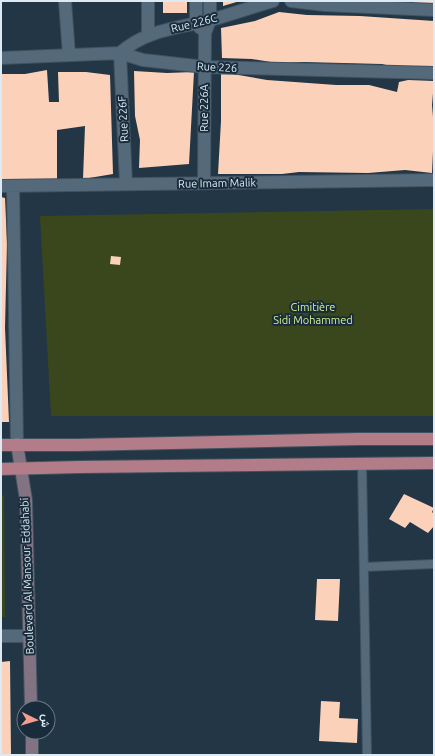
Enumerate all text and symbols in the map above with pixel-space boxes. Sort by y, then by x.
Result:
street label: Rue 226C [170,11,219,35]
street label: Rue 226 [197,60,237,74]
street label: Rue 226A [198,83,210,132]
street label: Rue 226F [116,95,130,142]
street label: Rue Imam Malik [178,176,257,190]
park label: Cimitière Sidi Mohammed [273,301,353,326]
street label: Boulevard Al Mansour Eddahabi [18,498,36,654]
north arrow [16,700,56,740]
text: ش [38,714,53,728]

